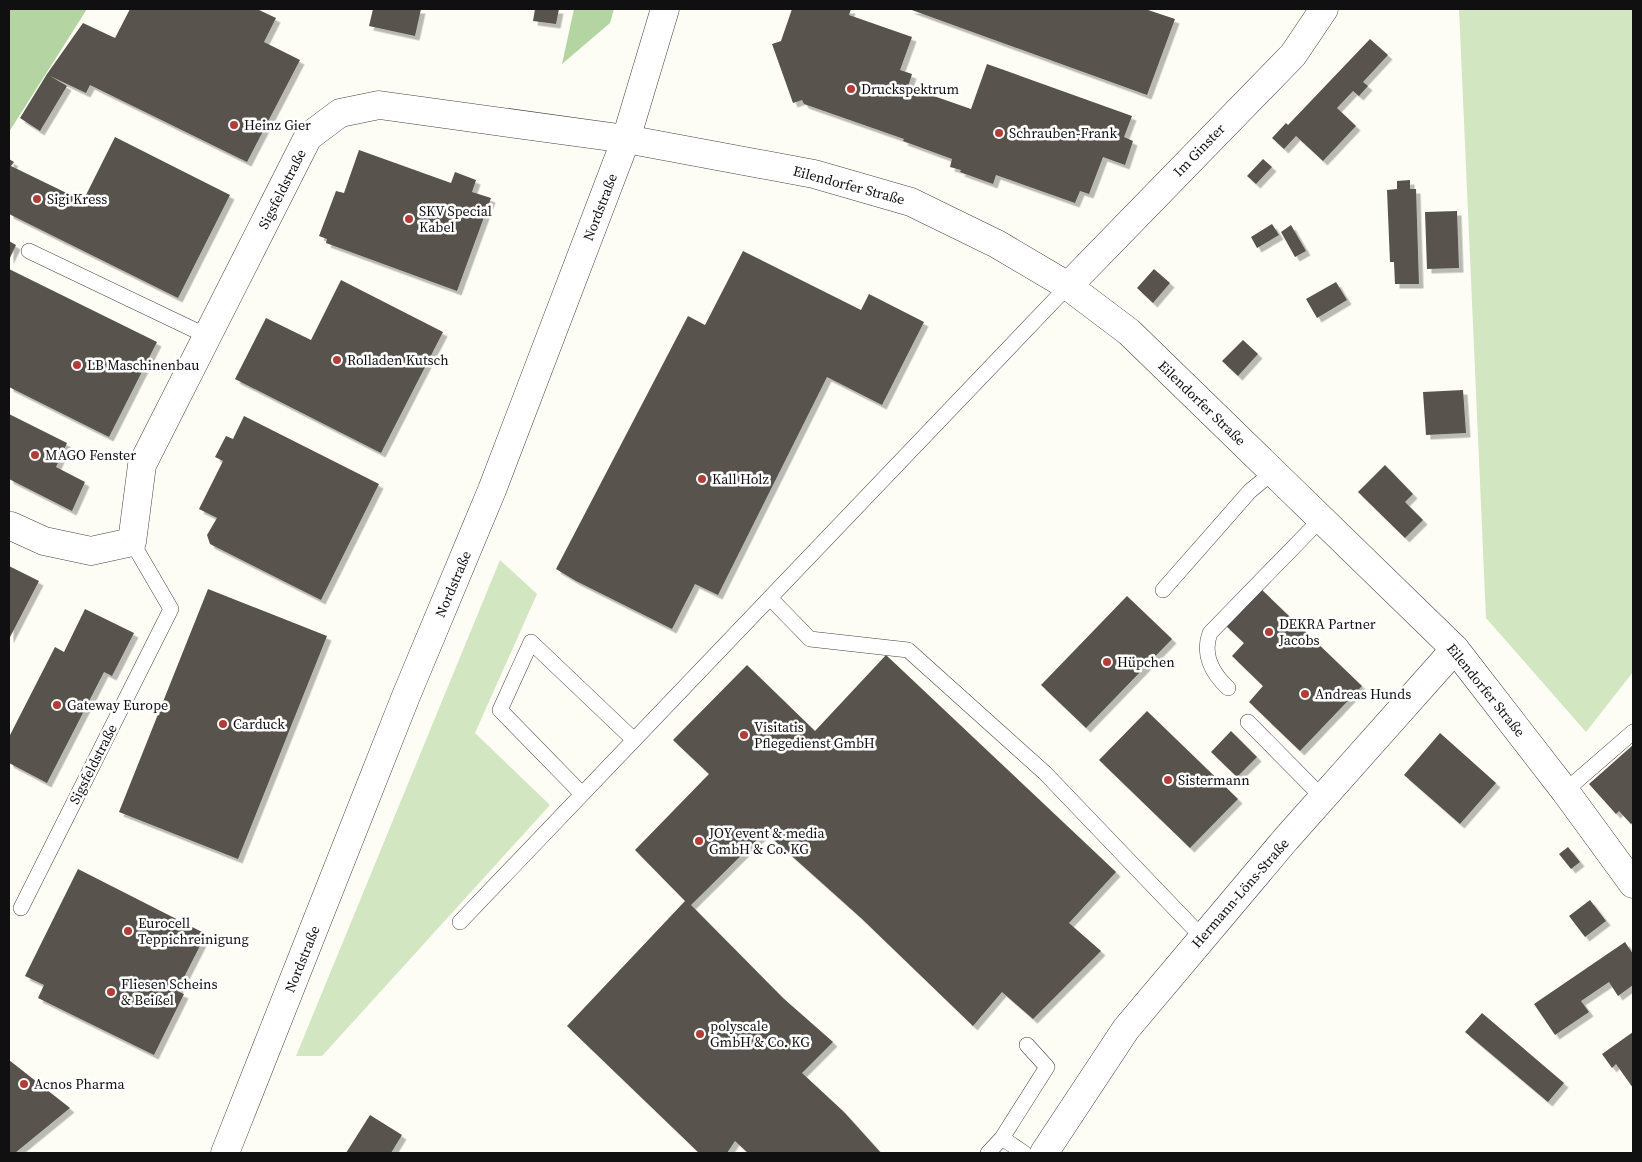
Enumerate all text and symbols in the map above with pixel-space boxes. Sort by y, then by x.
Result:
place label: Druckspektrum [861,79,959,99]
marker: Druckspektrum [845,83,857,95]
place label: Heinz Gier [244,115,311,135]
marker: Heinz Gier [228,119,240,131]
street label: Im Ginster [1169,119,1230,181]
place label: Schrauben-Frank [1009,123,1118,143]
marker: Schrauben-Frank [993,127,1005,139]
street label: Sigsfeldstraße [253,146,311,232]
street label: Eilendorfer Straße [791,160,907,210]
street label: Nordstraße [578,171,622,243]
place label: Sigi Kress [47,189,107,209]
marker: Sigi Kress [31,193,43,205]
place label: SKV Special Kabel [419,201,492,237]
marker: SKV Special Kabel [403,213,415,225]
place label: Rolladen Kutsch [347,350,449,370]
marker: Rolladen Kutsch [331,354,343,366]
place label: LB Maschinenbau [87,355,199,375]
street label: Eilendorfer Straße [1154,356,1250,450]
marker: LB Maschinenbau [71,359,83,371]
place label: MAGO Fenster [45,445,136,465]
marker: MAGO Fenster [29,449,41,461]
place label: Kall Holz [712,469,769,489]
marker: Kall Holz [696,473,708,485]
street label: Nordstraße [430,548,476,620]
place label: DEKRA Partner Jacobs [1278,614,1376,650]
marker: DEKRA Partner Jacobs [1263,626,1275,638]
street label: Eilendorfer Straße [1442,639,1530,741]
place label: Hüpchen [1117,652,1175,672]
marker: Hüpchen [1101,656,1113,668]
place label: Andreas Hunds [1315,684,1411,704]
marker: Andreas Hunds [1299,688,1311,700]
place label: Gateway Europe [67,695,168,715]
marker: Gateway Europe [51,699,63,711]
place label: Carduck [233,714,285,734]
place label: Visitatis Pflegedienst GmbH [754,717,875,753]
marker: Carduck [217,718,229,730]
street label: Sigsfeldstraße [64,721,122,807]
marker: Visitatis Pflegedienst GmbH [738,729,750,741]
place label: Sistermann [1178,770,1250,790]
marker: Sistermann [1162,774,1174,786]
place label: JOY event & media GmbH & Co. KG [708,823,826,859]
street label: Hermann-Löns-Straße [1187,834,1293,952]
marker: JOY event & media GmbH & Co. KG [693,835,705,847]
place label: Eurocell Teppichreinigung [138,913,249,949]
street label: Nordstraße [280,923,324,995]
marker: Eurocell Teppichreinigung [122,925,134,937]
place label: Fliesen Scheins & Beißel [121,974,218,1010]
marker: Fliesen Scheins & Beißel [105,986,117,998]
place label: polyscale GmbH & Co. KG [710,1016,810,1052]
marker: polyscale GmbH & Co. KG [694,1028,706,1040]
place label: Acnos Pharma [34,1074,126,1094]
marker: Acnos Pharma [18,1078,30,1090]

